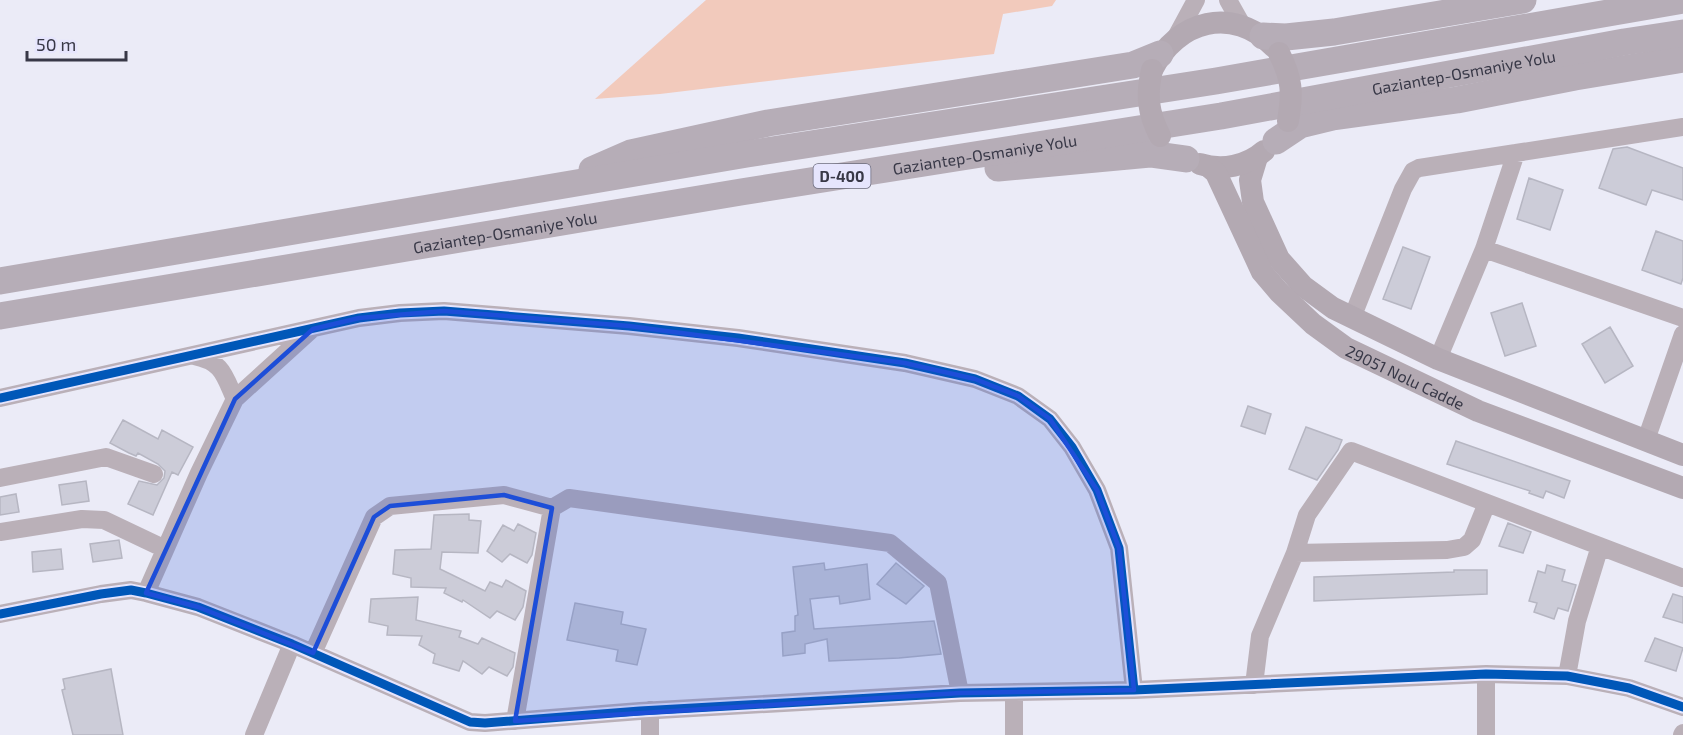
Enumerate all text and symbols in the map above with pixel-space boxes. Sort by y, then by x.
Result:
scale bar [27,24,126,62]
text: 50 m [36,33,76,55]
street label: Gaziantep-Osmaniye Yolu [1370,45,1557,98]
street label: Gaziantep-Osmaniye Yolu [891,129,1078,177]
road number: D-400 [814,164,870,188]
street label: Gaziantep-Osmaniye Yolu [412,207,598,256]
street label: 29051 Nolu Cadde [1343,340,1468,413]

